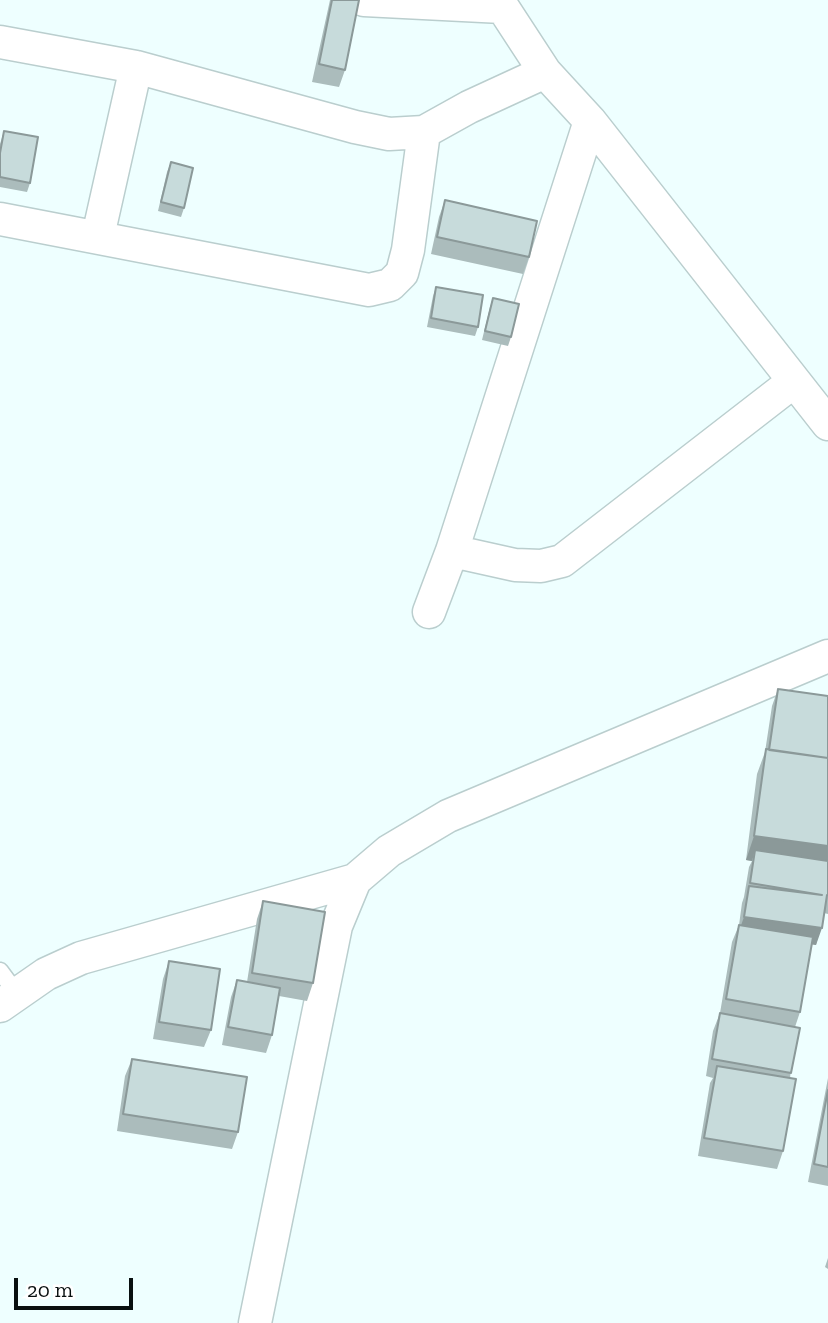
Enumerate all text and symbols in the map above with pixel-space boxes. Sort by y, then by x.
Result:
scale bar [18,1264,136,1308]
text: 20 m [27,1277,73,1302]

